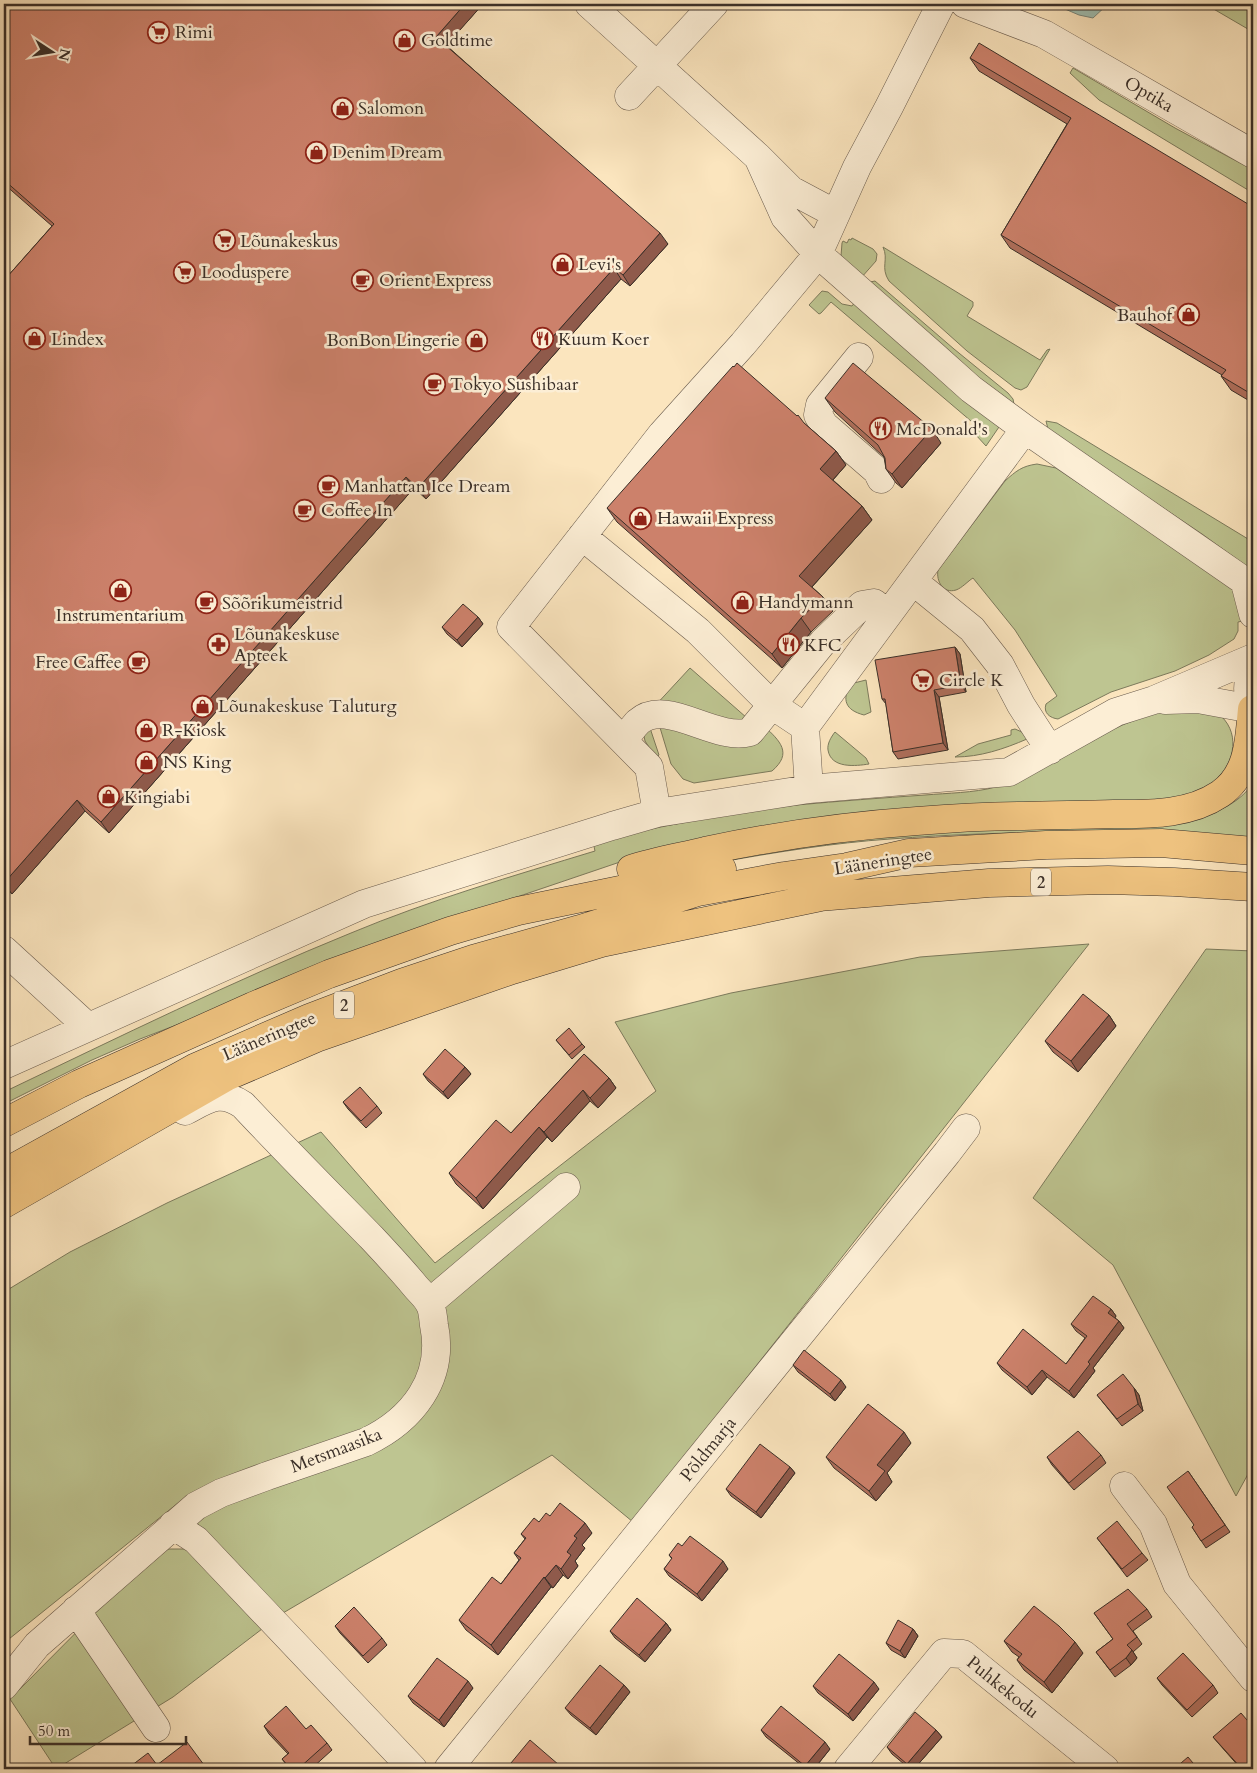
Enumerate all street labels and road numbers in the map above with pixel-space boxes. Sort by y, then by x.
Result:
street label: Optika [1119,70,1178,119]
street label: Lääneringtee [832,841,934,882]
road number: 2 [1031,869,1051,896]
road number: 2 [334,992,354,1018]
street label: Lääneringtee [219,1006,320,1067]
street label: Põldmarja [674,1411,742,1487]
street label: Metsmaasika [287,1421,386,1479]
street label: Puhkekodu [961,1650,1044,1725]

